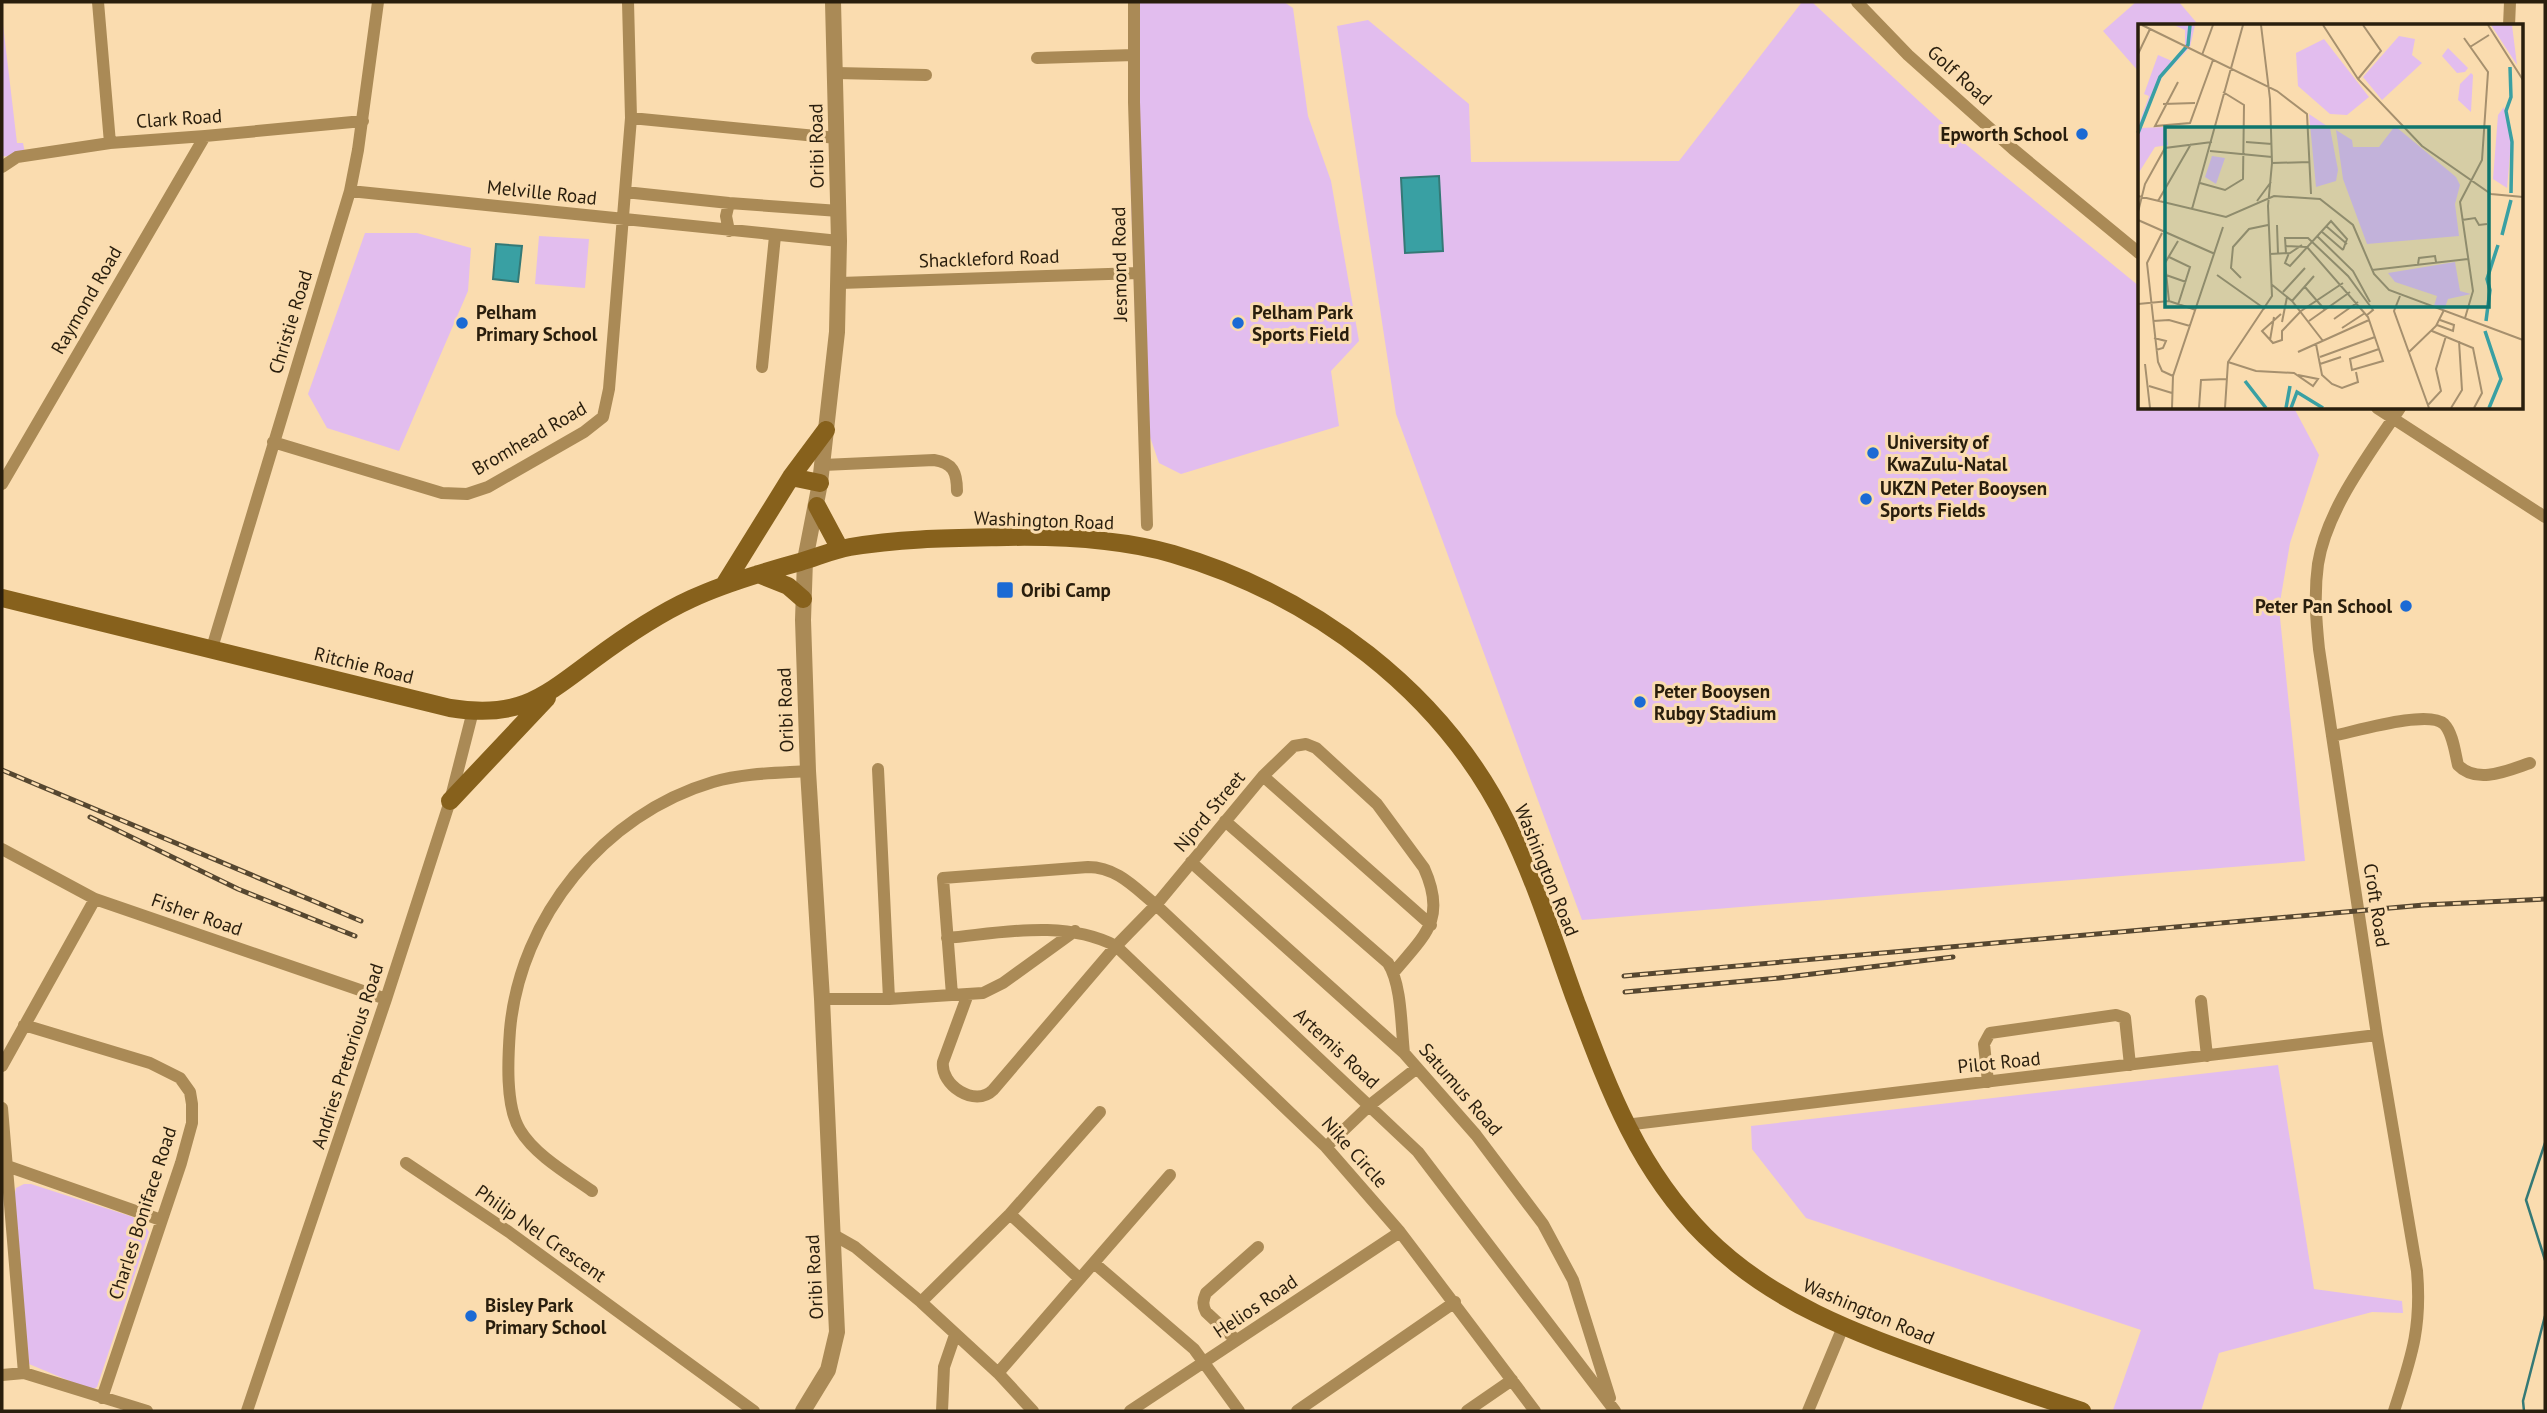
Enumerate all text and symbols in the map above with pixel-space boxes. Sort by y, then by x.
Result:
inset map [2138,24,2522,410]
street label: Golf Road [1923,40,1997,110]
street label: Clark Road [135,103,223,133]
street label: Oribi Road [803,103,829,189]
place label: Epworth School [1941,122,2068,146]
marker: Epworth School [2074,126,2090,142]
street label: Melville Road [486,174,598,210]
street label: Jesmond Road [1106,206,1132,323]
street label: Raymond Road [45,242,127,358]
street label: Shackleford Road [918,244,1060,272]
street label: Christie Road [263,267,317,377]
place label: Pelham Primary School [476,300,598,346]
place label: Pelham Park Sports Field [1252,300,1354,346]
marker: Pelham Primary School [454,315,470,331]
marker: Pelham Park Sports Field [1230,315,1246,331]
street label: Bromhead Road [468,396,590,480]
place label: University of KwaZulu-Natal [1887,430,2008,476]
marker: University of KwaZulu-Natal [1865,445,1881,461]
place label: UKZN Peter Booysen Sports Fields [1880,476,2047,522]
marker: UKZN Peter Booysen Sports Fields [1858,491,1874,507]
street label: Washington Road [973,506,1115,534]
place label: Oribi Camp [1021,578,1111,602]
marker: Oribi Camp [995,580,1015,600]
place label: Peter Pan School [2255,594,2392,618]
marker: Peter Pan School [2398,598,2414,614]
street label: Ritchie Road [312,641,416,689]
street label: Oribi Road [772,667,798,753]
place label: Peter Booysen Rubgy Stadium [1654,679,1776,725]
marker: Peter Booysen Rubgy Stadium [1632,694,1648,710]
street label: Njord Street [1168,765,1250,856]
street label: Washington Road [1510,800,1584,940]
street label: Croft Road [2359,861,2395,949]
street label: Fisher Road [148,887,246,941]
street label: Andries Pretorious Road [306,960,388,1152]
street label: Artemis Road [1289,1002,1385,1094]
street label: Satumus Road [1414,1038,1508,1140]
street label: Pilot Road [1956,1046,2042,1078]
street label: Nike Circle [1317,1111,1393,1193]
street label: Charles Boniface Road [103,1123,181,1303]
street label: Philip Nel Crescent [471,1179,612,1287]
street label: Oribi Road [800,1234,828,1320]
street label: Helios Road [1208,1269,1302,1343]
street label: Washington Road [1800,1272,1938,1350]
place label: Bisley Park Primary School [485,1293,607,1339]
marker: Bisley Park Primary School [463,1308,479,1324]

